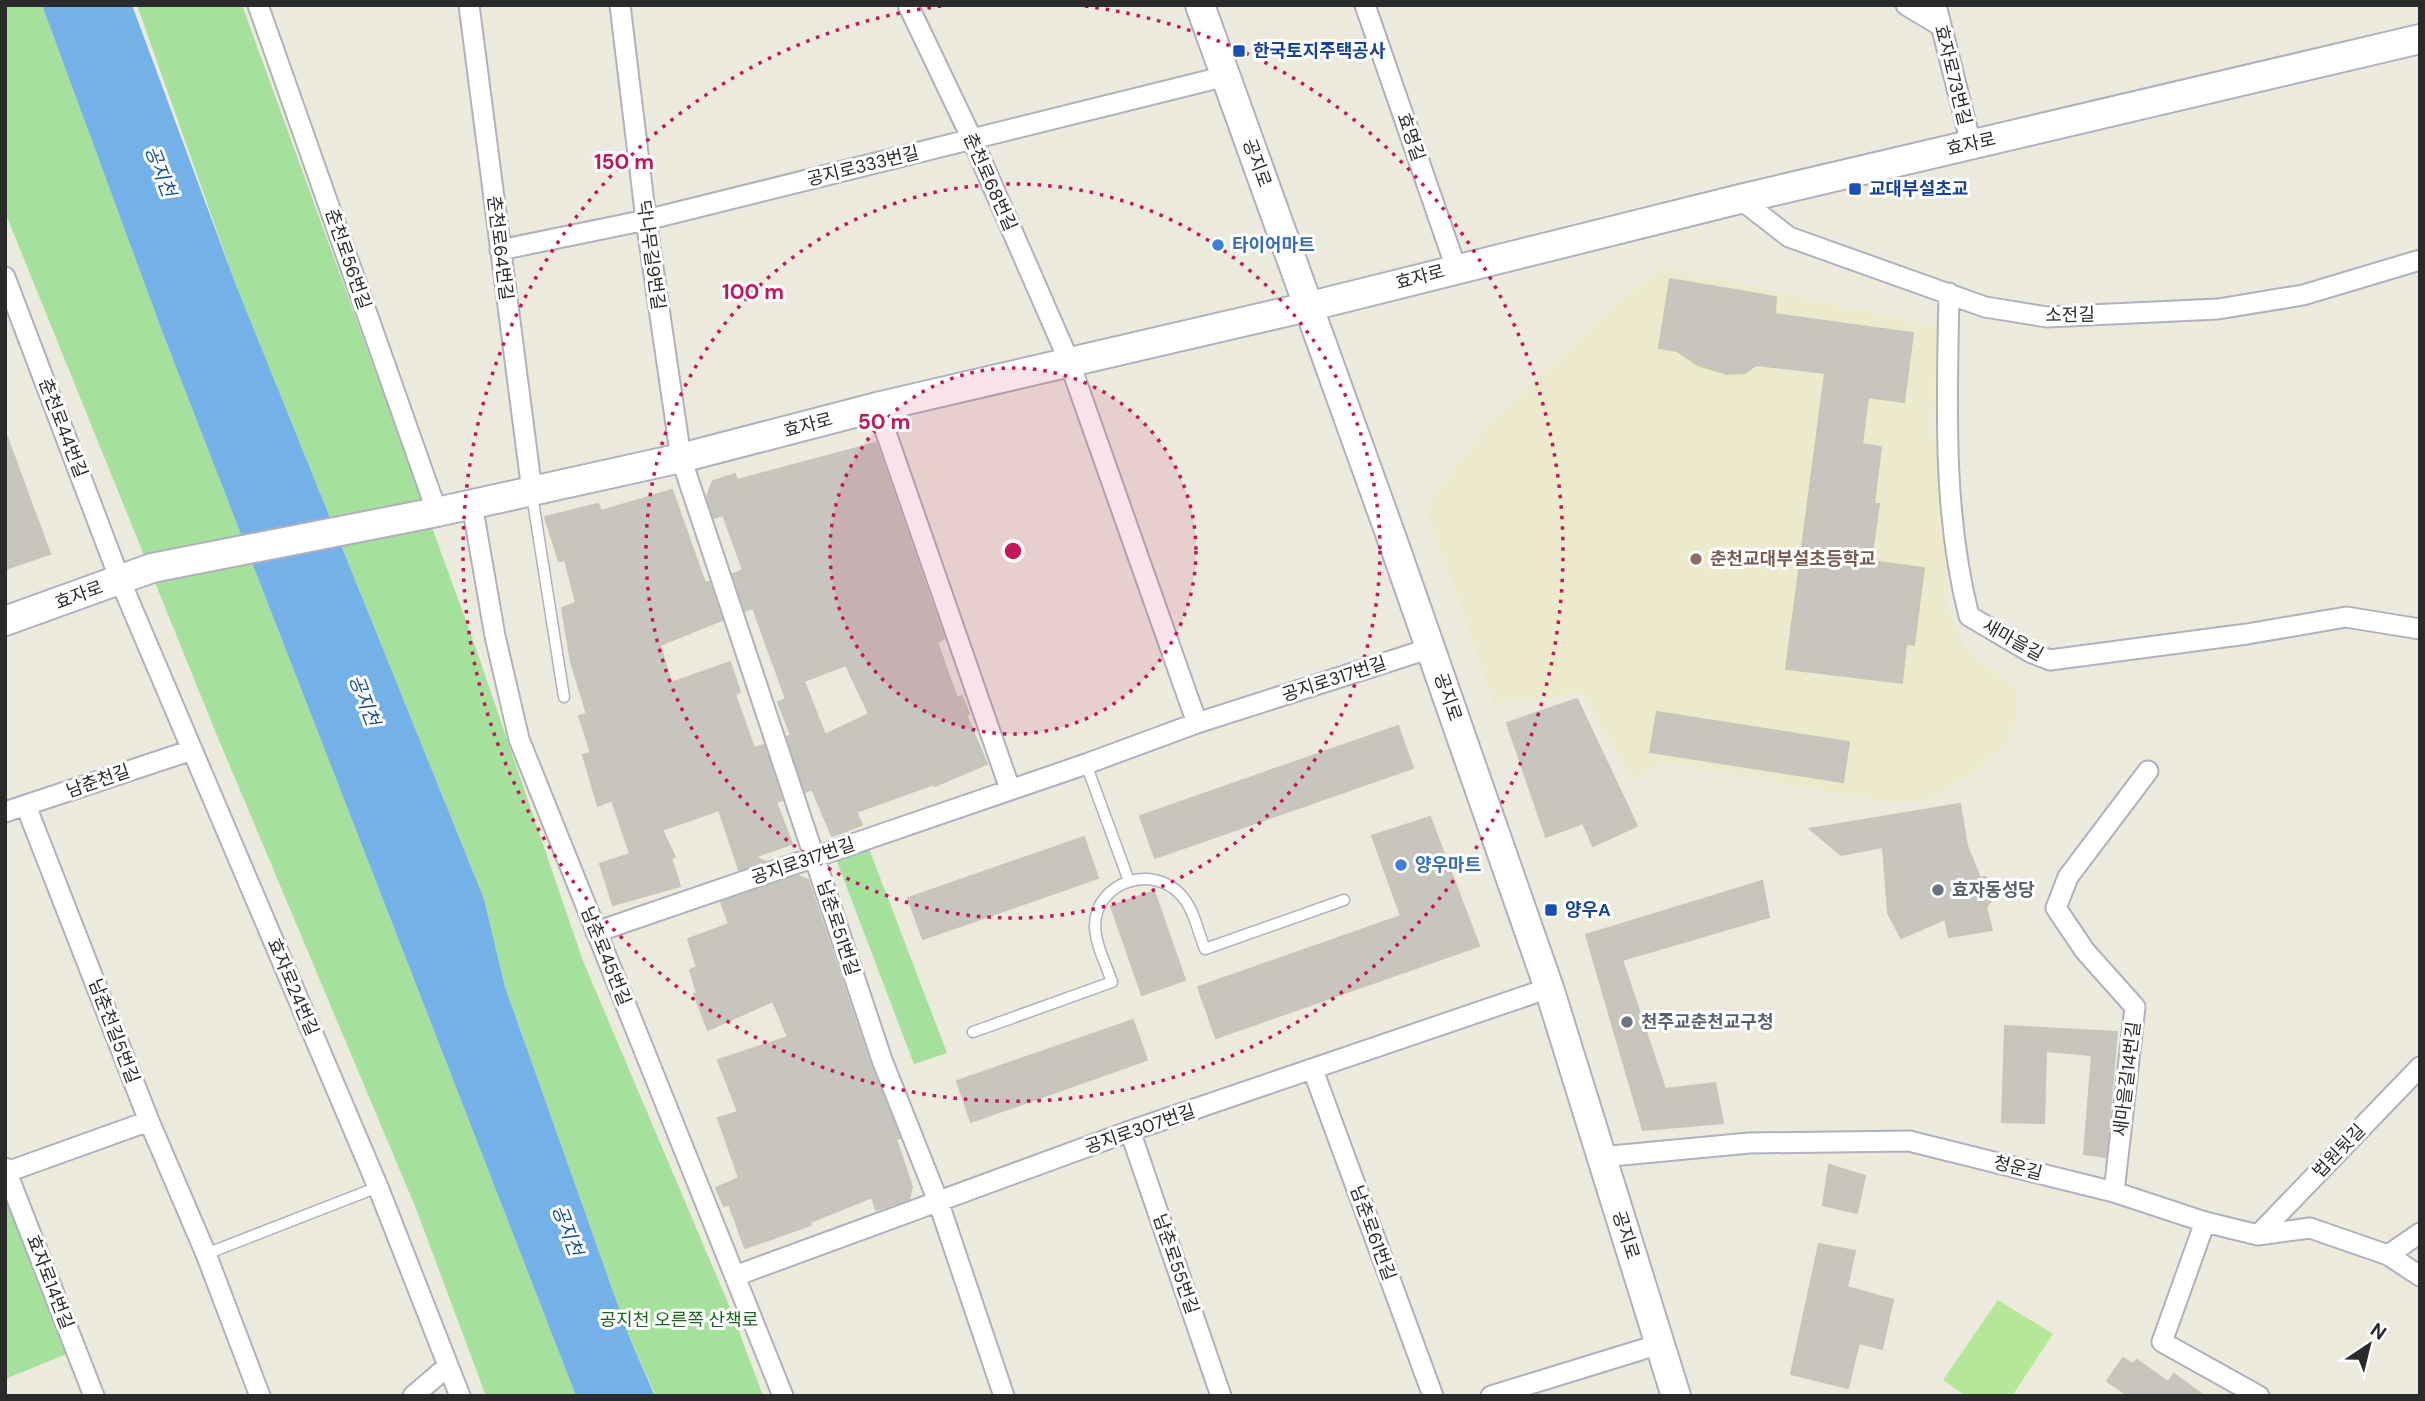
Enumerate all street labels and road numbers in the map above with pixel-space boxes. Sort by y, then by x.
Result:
street label: 효자로73번길 [1929,22,1977,128]
street label: 효명길 [1392,110,1430,164]
street label: 효자로 [1944,127,1998,161]
street label: 춘천로68번길 [958,129,1022,235]
street label: 공지로 [1237,136,1277,190]
street label: 공지로333번길 [804,140,922,192]
street label: 춘천로64번길 [482,194,518,302]
street label: 닥나무길9번길 [631,199,671,311]
street label: 춘천로56번길 [320,205,376,313]
street label: 효자로 [1393,259,1447,295]
street label: 소전길 [2045,303,2095,327]
street label: 춘천로44번길 [33,375,93,481]
street label: 효자로 [781,407,835,443]
street label: 효자로 [52,575,106,615]
street label: 새마을길 [1978,613,2048,667]
street label: 공지로317번길 [1279,651,1389,707]
street label: 공지로 [1429,670,1467,724]
street label: 남춘천길 [63,759,133,803]
street label: 공지로317번길 [748,832,858,890]
street label: 남춘로51번길 [811,877,865,979]
street label: 남춘로45번길 [575,903,637,1009]
street label: 효자로24번길 [262,935,324,1039]
street label: 남춘천길5번길 [83,975,145,1087]
street label: 새마을길14번길 [2108,1020,2146,1138]
street label: 공지로307번길 [1082,1099,1198,1159]
street label: 법원뒷길 [2307,1119,2371,1183]
street label: 청운길 [1991,1150,2045,1186]
street label: 남춘로61번길 [1345,1182,1401,1284]
street label: 공지로 [1607,1208,1645,1262]
street label: 남춘로55번길 [1148,1211,1204,1317]
street label: 효자로14번길 [21,1231,79,1333]

